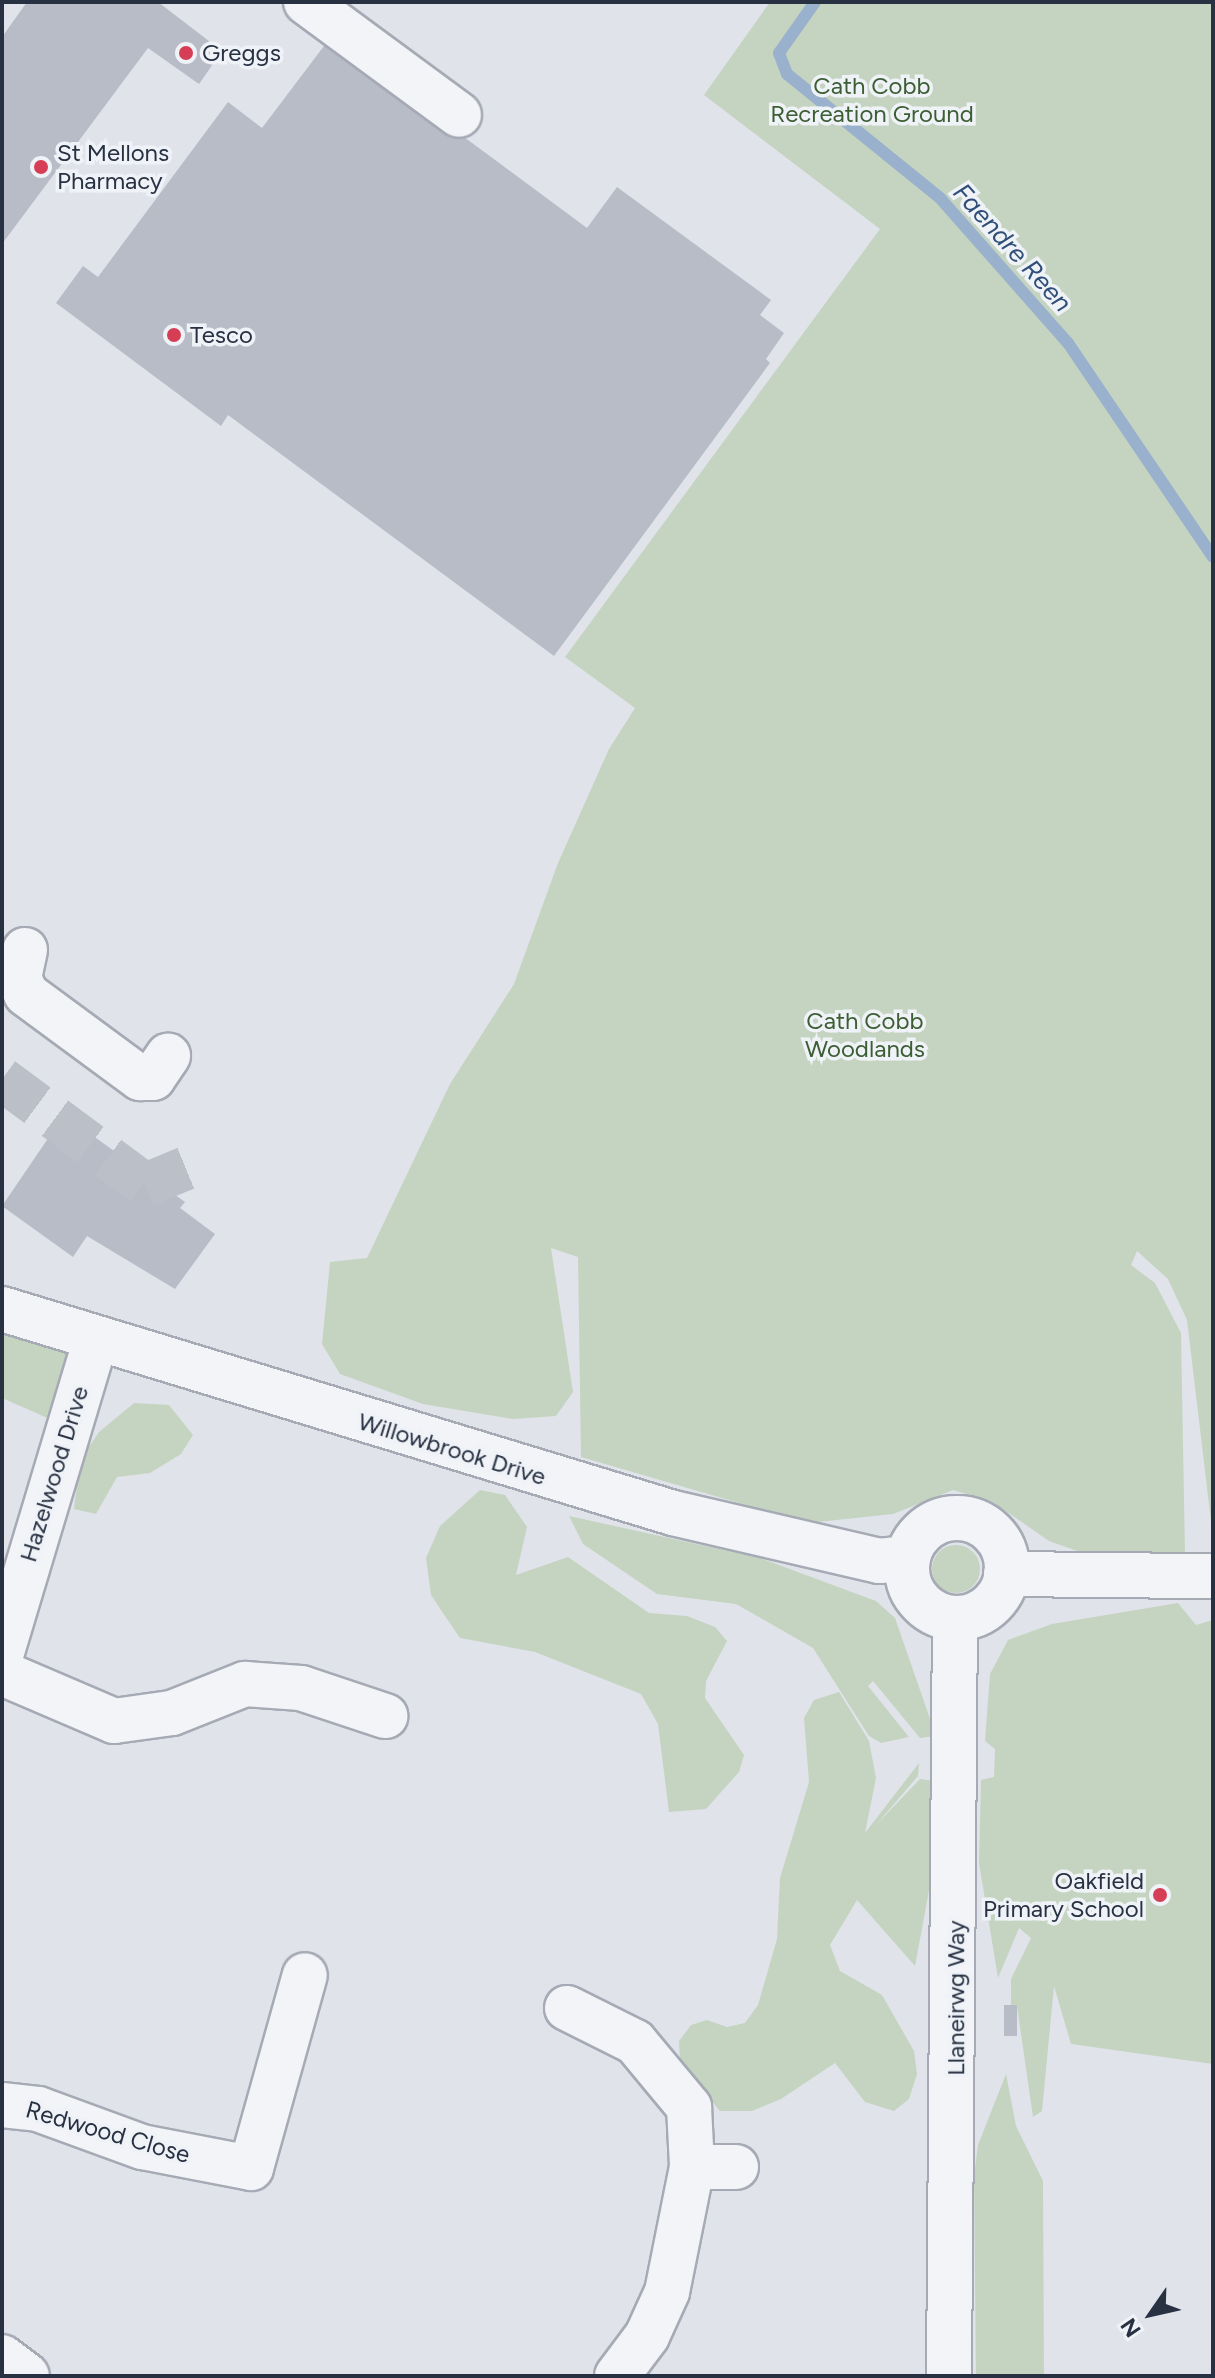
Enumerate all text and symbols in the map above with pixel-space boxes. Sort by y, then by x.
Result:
place label: Greggs [202,39,281,67]
marker: Greggs [177,44,195,62]
park label: Cath Cobb Recreation Ground [770,72,974,128]
place label: St Mellons Pharmacy [57,139,169,195]
marker: St Mellons Pharmacy [32,158,50,176]
water label: Faendre Reen [946,177,1078,319]
place label: Tesco [190,321,253,349]
marker: Tesco [165,326,183,344]
park label: Cath Cobb Woodlands [805,1007,925,1063]
street label: Hazelwood Drive [14,1383,94,1565]
street label: Willowbrook Drive [355,1407,549,1491]
place label: Oakfield Primary School [983,1867,1144,1923]
marker: Oakfield Primary School [1151,1886,1169,1904]
street label: Llaneirwg Way [942,1920,970,2076]
street label: Redwood Close [23,2095,193,2169]
north arrow [1111,2274,1191,2354]
text: N [1115,2313,1147,2342]

